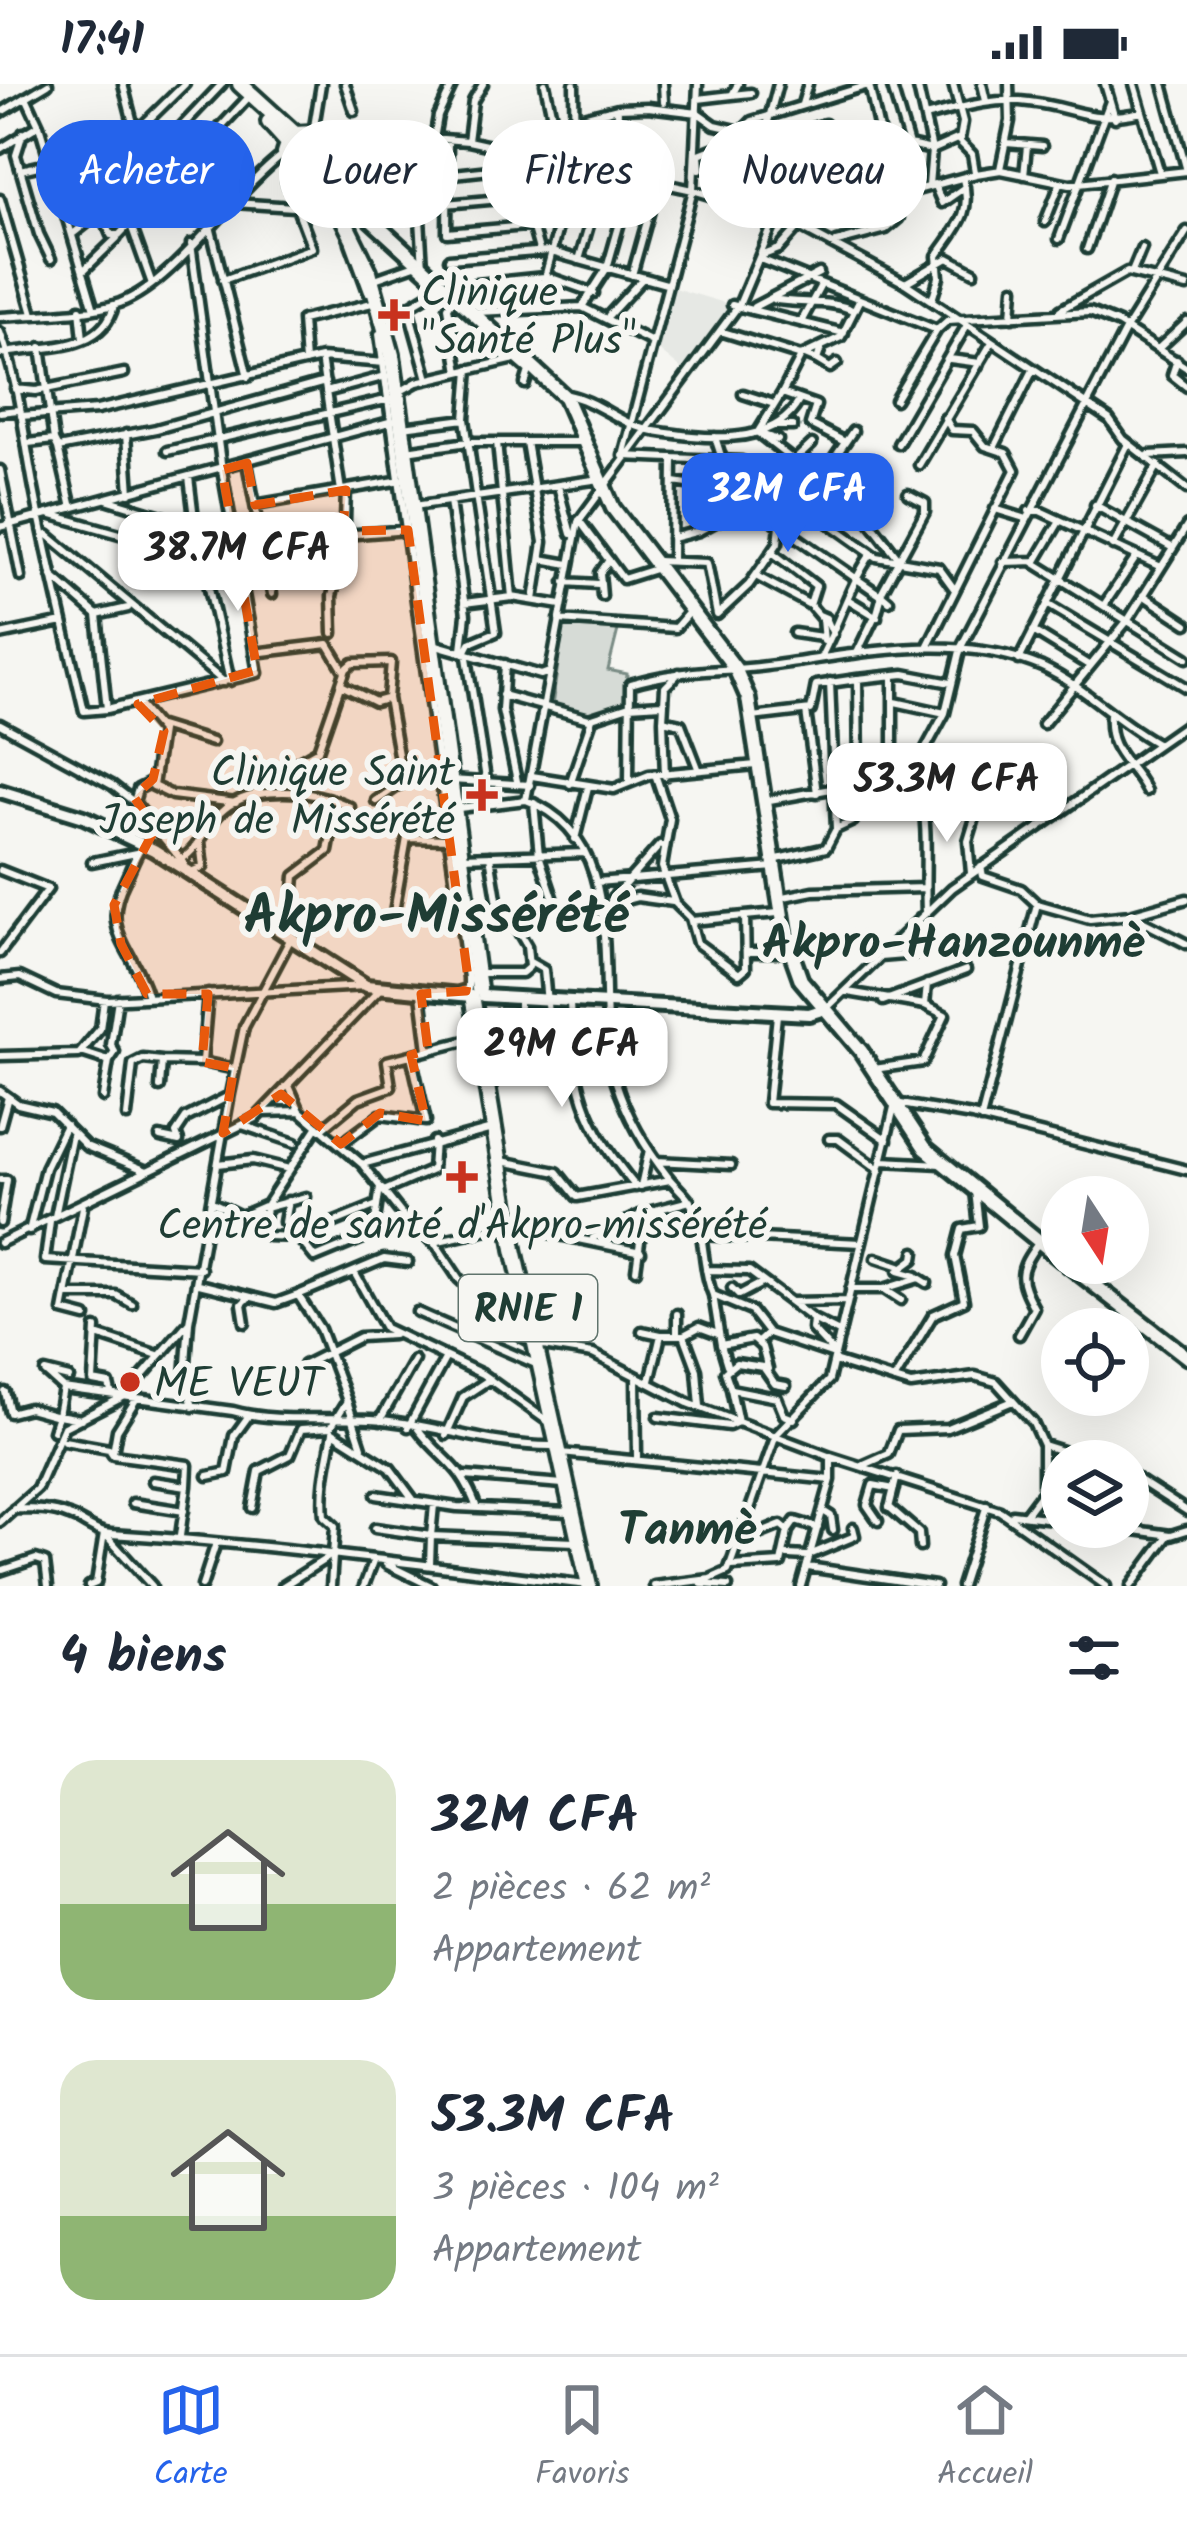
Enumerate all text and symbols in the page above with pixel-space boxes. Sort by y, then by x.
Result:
text: 17:41 [60,6,144,78]
chip: Acheter [36,120,255,228]
chip: Louer [279,120,458,228]
chip: Filtres [482,120,675,228]
chip: Nouveau [699,120,927,228]
place label: Clinique "Santé Plus" [421,261,636,376]
marker: Clinique "Santé Plus" [378,299,410,331]
pin: 32M CFA [677,453,899,555]
text: 32M CFA [709,461,867,523]
pin: 38.7M CFA [101,512,375,614]
text: 38.7M CFA [145,520,331,582]
place label: Clinique Saint Joseph de Missérété [99,741,457,856]
pin: 53.3M CFA [810,743,1084,845]
text: 53.3M CFA [854,751,1040,813]
marker: Clinique Saint Joseph de Missérété [466,779,498,811]
district label: Akpro-Missérété [243,876,631,962]
district label: Akpro-Hanzounmè [762,907,1146,983]
pin: 29M CFA [451,1008,673,1110]
text: 29M CFA [484,1016,640,1078]
marker: Centre de santé d'Akpro-missérété [446,1161,478,1193]
north arrow [1041,1176,1149,1284]
map controls [1041,1176,1149,1548]
place label: Centre de santé d'Akpro-missérété [157,1194,768,1261]
road number: RNIE 1 [459,1275,597,1341]
button: locate [1041,1308,1149,1416]
place label: ME VEUT [154,1352,327,1419]
marker: ME VEUT [117,1369,143,1395]
button: layers [1041,1440,1149,1548]
district label: Tanmè [618,1494,757,1570]
text: 4 biens [60,1618,227,1699]
icon: filters [1061,1625,1127,1691]
text: 32M CFA [432,1778,639,1859]
icon: home [156,1808,300,1952]
text: 2 pièces · 62 m² [432,1859,710,1921]
text: Appartement [432,1921,641,1983]
text: 53.3M CFA [432,2078,675,2159]
icon: home [156,2108,300,2252]
text: 3 pièces · 104 m² [432,2159,719,2221]
text: Appartement [432,2221,641,2283]
tab: Carte [154,2377,228,2502]
tab: Favoris [535,2377,630,2502]
tab: Accueil [937,2377,1033,2502]

